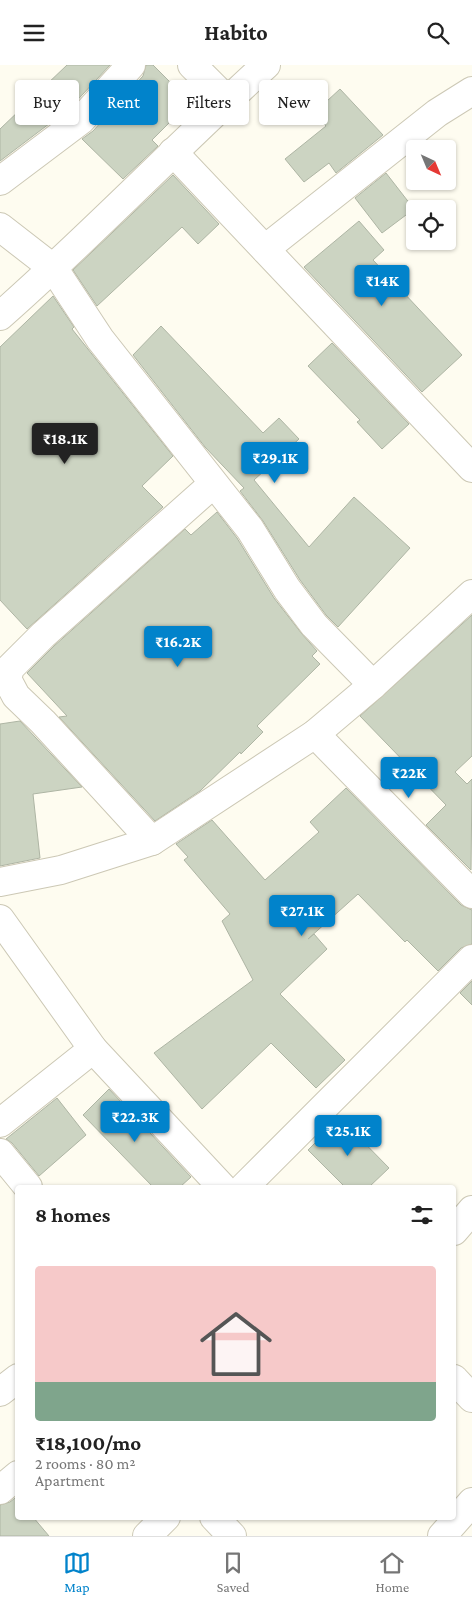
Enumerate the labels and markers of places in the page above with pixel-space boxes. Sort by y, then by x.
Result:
pin: ₹14K [352,265,412,307]
pin: ₹18.1K [24,423,106,465]
pin: ₹29.1K [234,441,316,484]
pin: ₹16.2K [137,625,219,668]
pin: ₹22K [379,757,439,799]
pin: ₹27.1K [261,895,343,937]
pin: ₹22.3K [94,1101,176,1143]
pin: ₹25.1K [307,1115,389,1157]

